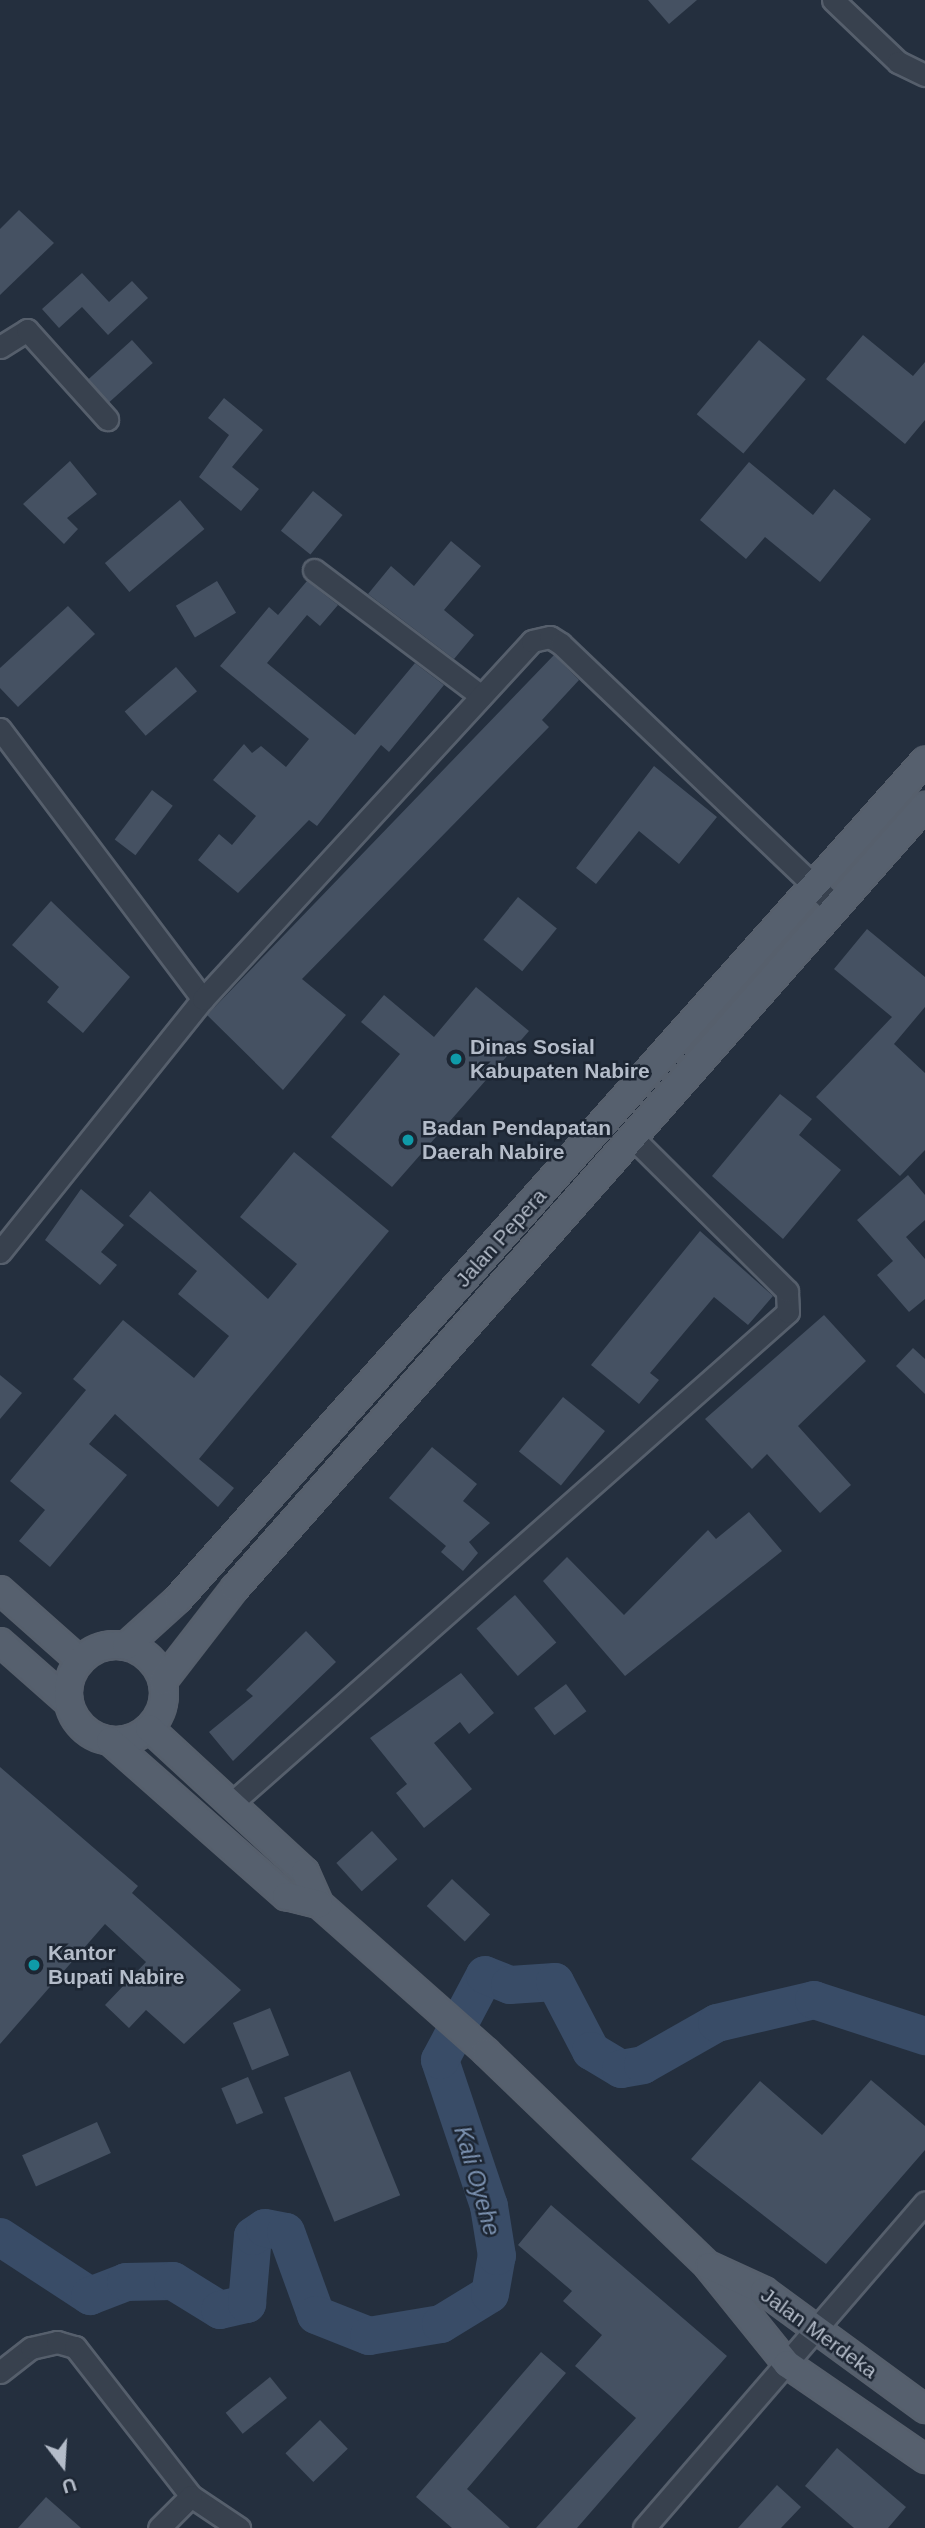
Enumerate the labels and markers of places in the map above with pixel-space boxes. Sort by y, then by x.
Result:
place label: Dinas Sosial Kabupaten Nabire [470,1034,650,1084]
marker: Dinas Sosial Kabupaten Nabire [448,1051,464,1067]
place label: Badan Pendapatan Daerah Nabire [422,1115,611,1165]
marker: Badan Pendapatan Daerah Nabire [400,1132,416,1148]
place label: Kantor Bupati Nabire [48,1940,185,1990]
marker: Kantor Bupati Nabire [26,1957,42,1973]

